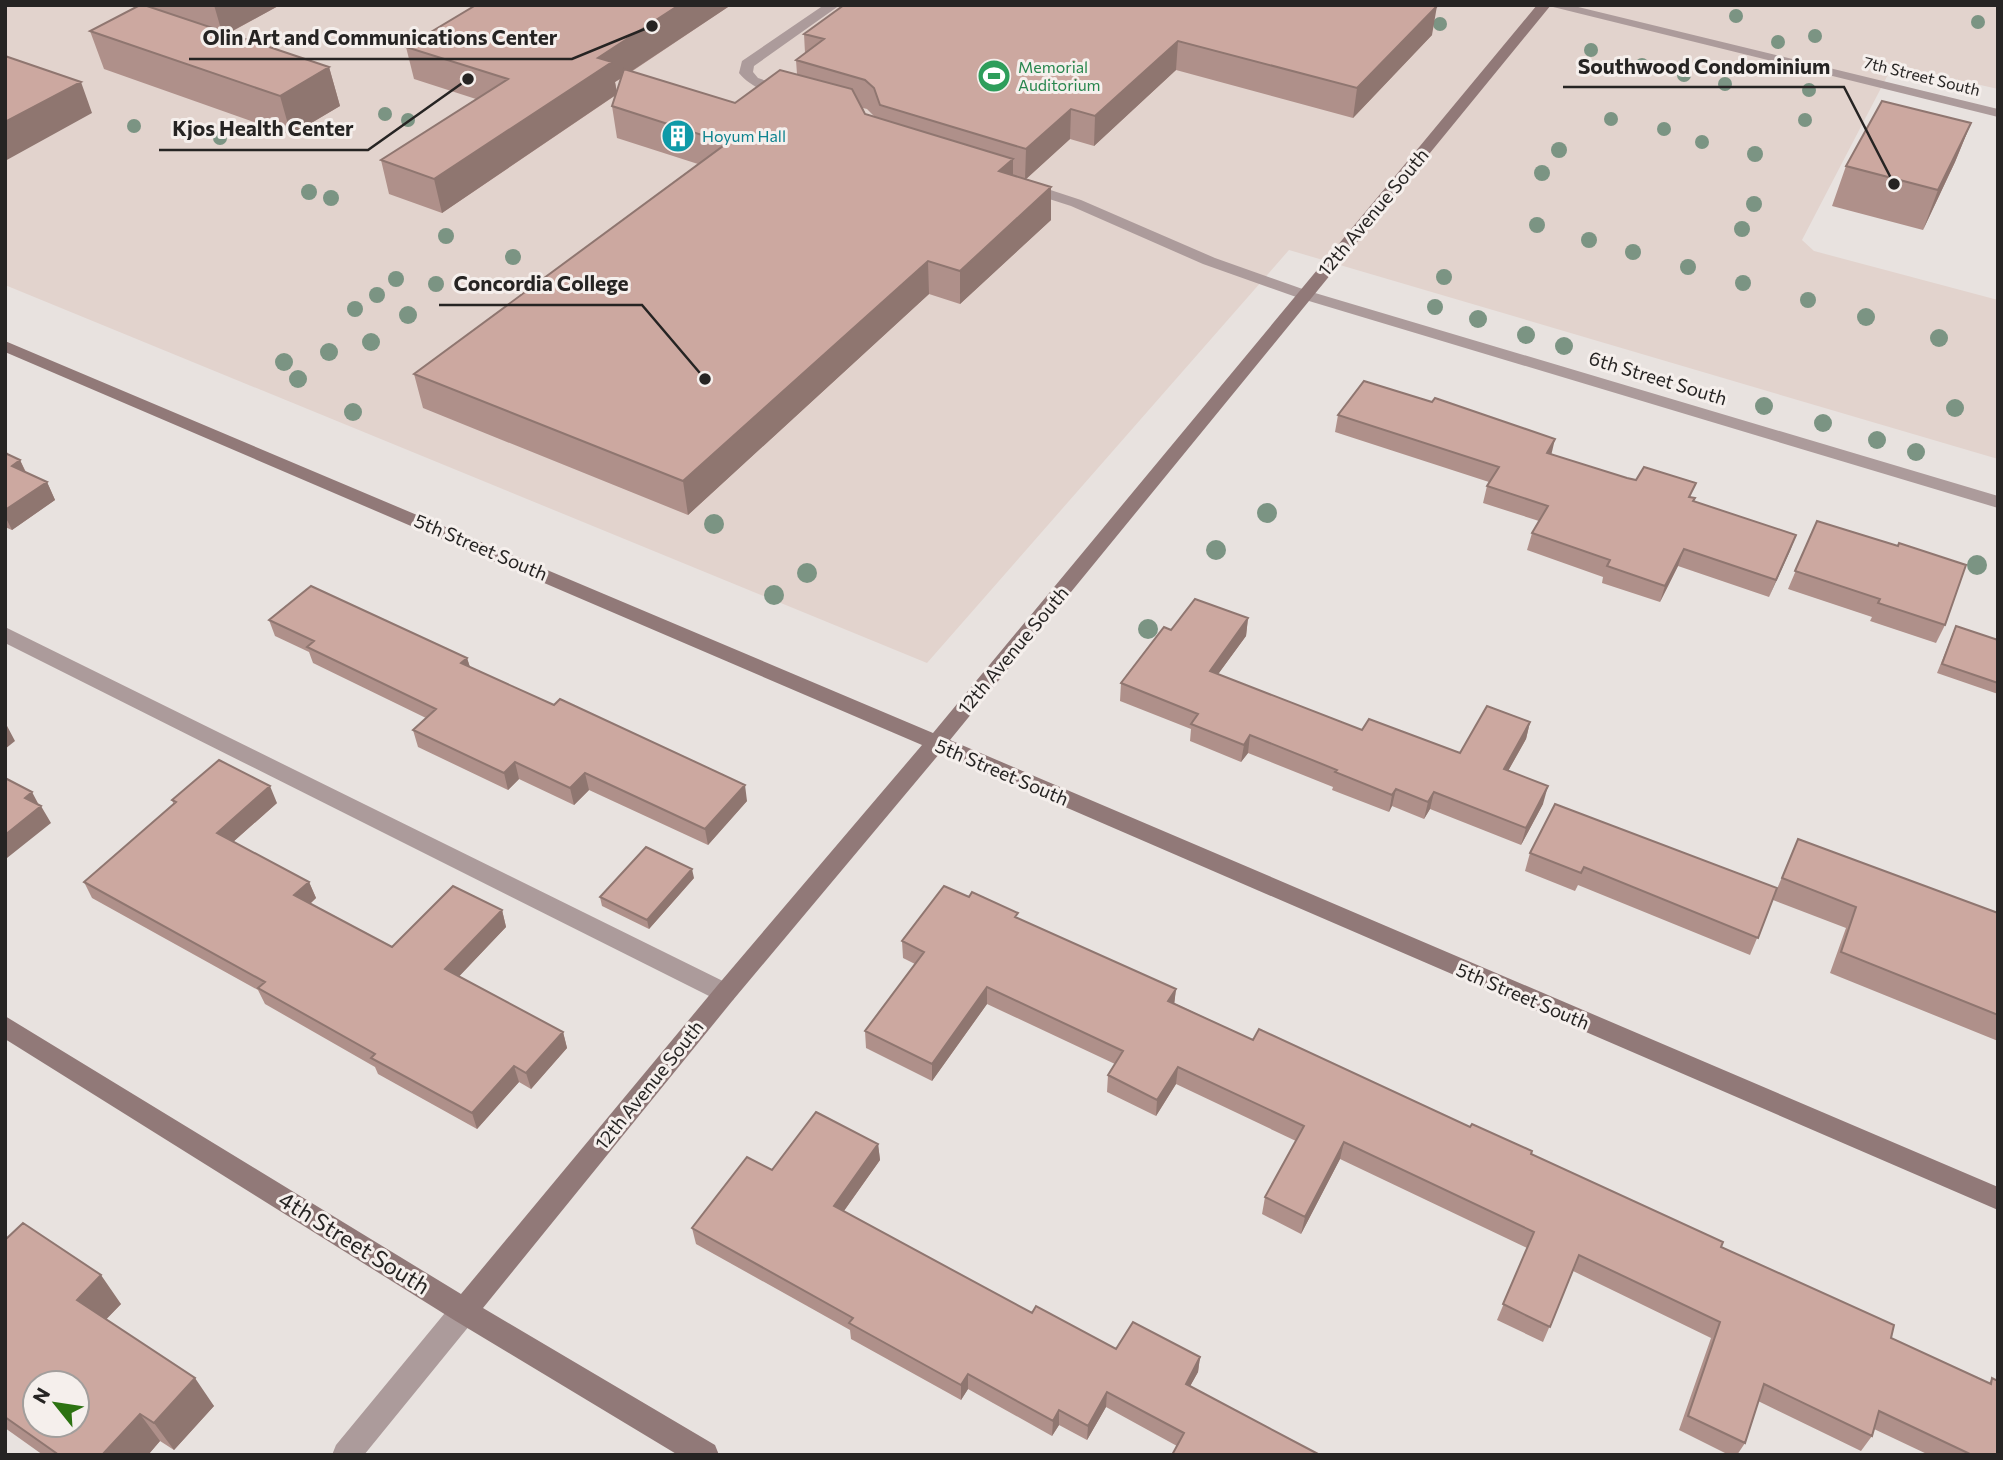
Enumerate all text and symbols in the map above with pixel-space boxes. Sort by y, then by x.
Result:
callout: Olin Art and Communications Center [189,17,572,59]
text: Olin Art and Communications Center [202,24,558,49]
callout: Southwood Condominium [1563,45,1844,87]
street label: 7th Street South [1862,52,1982,99]
text: Southwood Condominium [1578,53,1830,78]
sports icon: Memorial Auditorium [975,57,1013,95]
place label: Memorial Auditorium [1018,57,1101,94]
callout: Kjos Health Center [159,108,368,150]
text: Kjos Health Center [172,115,354,140]
building icon: Hoyum Hall [659,117,697,155]
place label: Hoyum Hall [702,126,786,145]
street label: 12th Avenue South [1312,143,1433,280]
callout: Concordia College [439,263,642,305]
text: Concordia College [453,270,629,295]
street label: 6th Street South [1586,346,1730,409]
street label: 5th Street South [411,508,551,585]
street label: 12th Avenue South [952,581,1073,718]
street label: 5th Street South [932,733,1072,810]
street label: 5th Street South [1453,957,1593,1034]
street label: 12th Avenue South [589,1015,708,1154]
street label: 4th Street South [274,1184,435,1300]
north arrow [21,1369,91,1439]
text: N [27,1383,54,1407]

